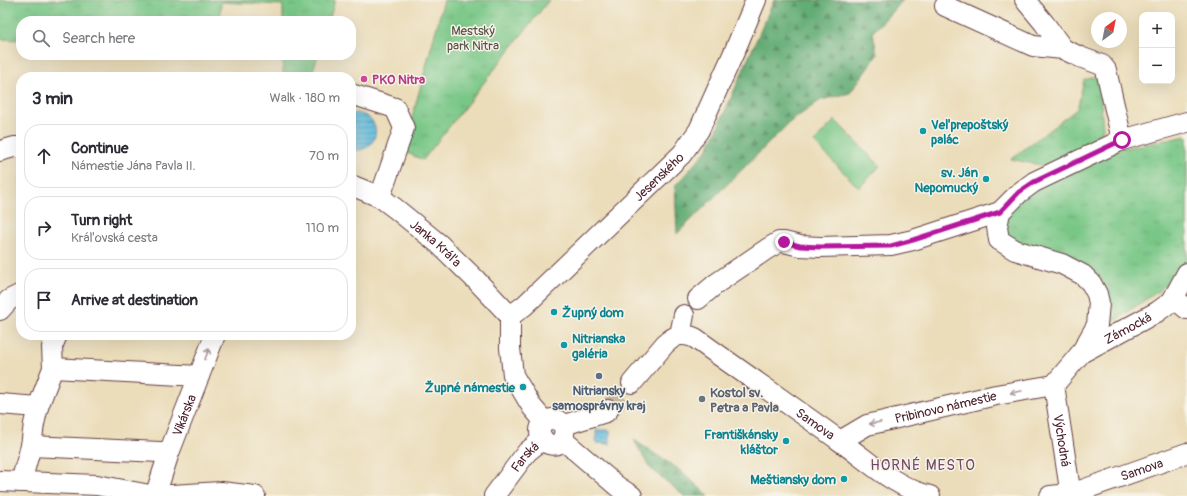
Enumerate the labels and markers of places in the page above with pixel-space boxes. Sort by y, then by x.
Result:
place label: PKO Nitra [372,72,425,88]
marker: PKO Nitra [359,74,369,84]
place label: Veľprepoštský palác [931,117,1009,148]
marker: Veľprepoštský palác [918,126,928,136]
place label: sv. Ján Nepomucký [914,165,979,196]
marker: sv. Ján Nepomucký [981,174,991,184]
place label: Župný dom [562,305,624,321]
marker: Župný dom [549,307,559,317]
place label: Nitrianska galéria [572,331,625,362]
marker: Nitrianska galéria [559,340,569,350]
marker: Nitriansky samosprávny kraj [594,371,604,381]
place label: Župné námestie [425,380,516,396]
marker: Župné námestie [518,382,528,392]
place label: Nitriansky samosprávny kraj [552,383,646,414]
place label: Kostol sv. Petra a Pavla [710,385,779,416]
marker: Kostol sv. Petra a Pavla [697,394,707,404]
place label: Františkánsky kláštor [704,427,778,458]
marker: Františkánsky kláštor [781,436,791,446]
place label: Meštiansky dom [750,472,836,488]
marker: Meštiansky dom [839,474,849,484]

